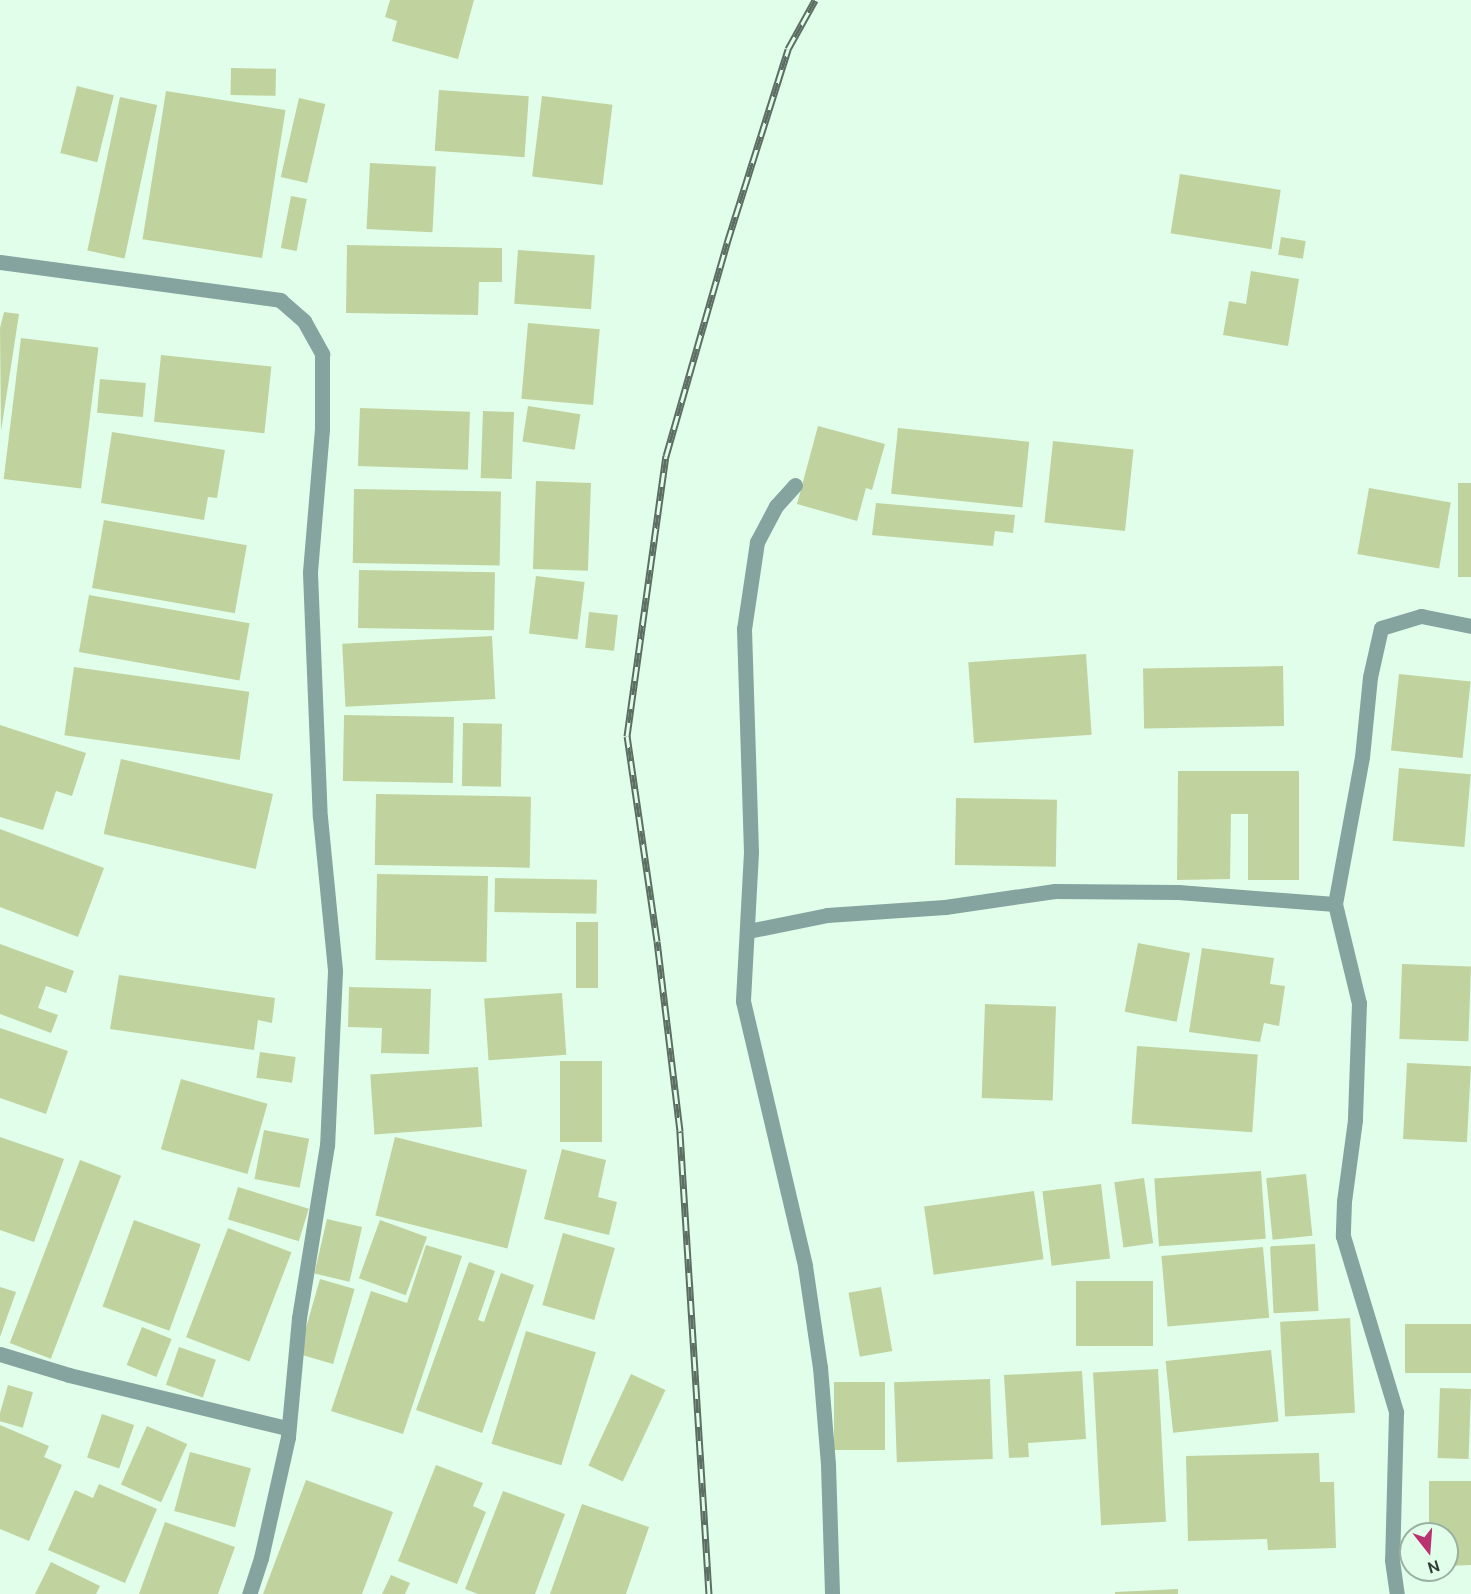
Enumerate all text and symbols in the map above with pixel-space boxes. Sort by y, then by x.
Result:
north arrow [1399,1522,1459,1582]
text: N [1425,1557,1442,1578]

